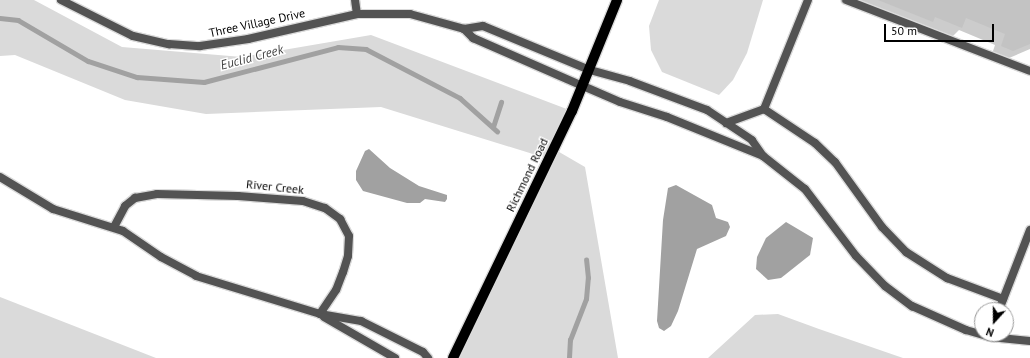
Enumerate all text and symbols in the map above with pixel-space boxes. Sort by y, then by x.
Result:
street label: Three Village Drive [207,6,307,40]
scale bar [886,16,996,42]
text: 50 m [891,23,917,38]
water label: Euclid Creek [219,42,285,74]
street label: Richmond Road [503,136,551,214]
street label: River Creek [245,177,305,197]
north arrow [974,302,1014,342]
text: N [984,324,996,340]

